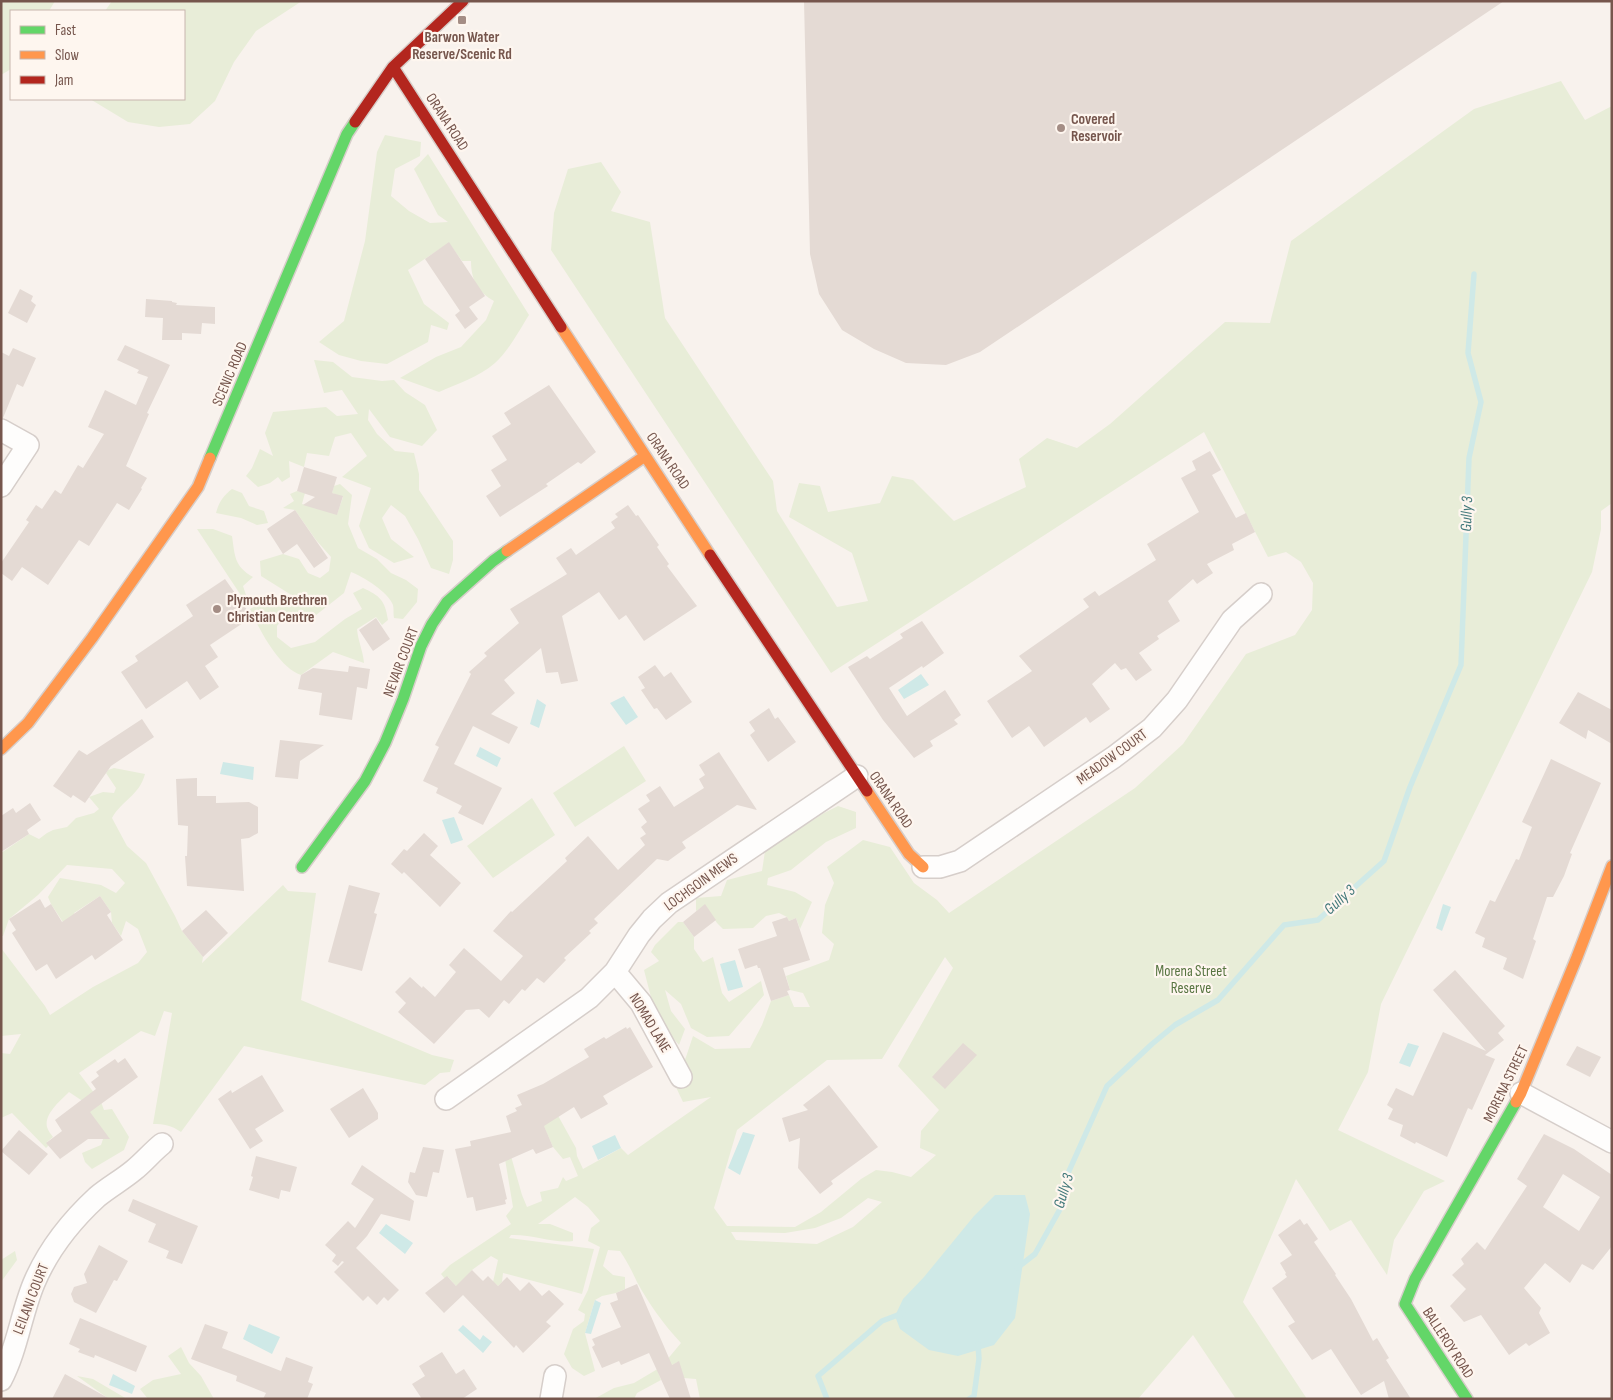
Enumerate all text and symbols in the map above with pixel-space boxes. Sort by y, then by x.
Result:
legend [10,10,185,100]
marker: Barwon Water Reserve/Scenic Rd [456,14,468,26]
text: Fast [55,21,77,40]
place label: Barwon Water Reserve/Scenic Rd [412,28,512,64]
text: Slow [55,46,79,65]
text: Jam [54,71,73,90]
street label: ORANA ROAD [421,90,473,154]
place label: Covered Reservoir [1071,110,1122,146]
marker: Covered Reservoir [1055,122,1067,134]
street label: SCENIC ROAD [208,339,252,409]
street label: ORANA ROAD [642,429,694,493]
water label: Gully 3 [1457,496,1477,532]
place label: Plymouth Brethren Christian Centre [227,591,327,627]
marker: Plymouth Brethren Christian Centre [211,603,223,615]
street label: NEVAIR COURT [379,624,423,700]
street label: MEADOW COURT [1073,725,1151,789]
street label: ORANA ROAD [865,768,917,832]
street label: LOCHGOIN MEWS [660,849,742,915]
water label: Gully 3 [1320,881,1360,919]
park label: Morena Street Reserve [1155,962,1227,998]
street label: NOMAD LANE [625,990,675,1056]
street label: MORENA STREET [1479,1042,1533,1126]
water label: Gully 3 [1050,1171,1078,1211]
street label: LEILANI COURT [9,1261,53,1337]
street label: BALLEROY ROAD [1418,1304,1478,1382]

